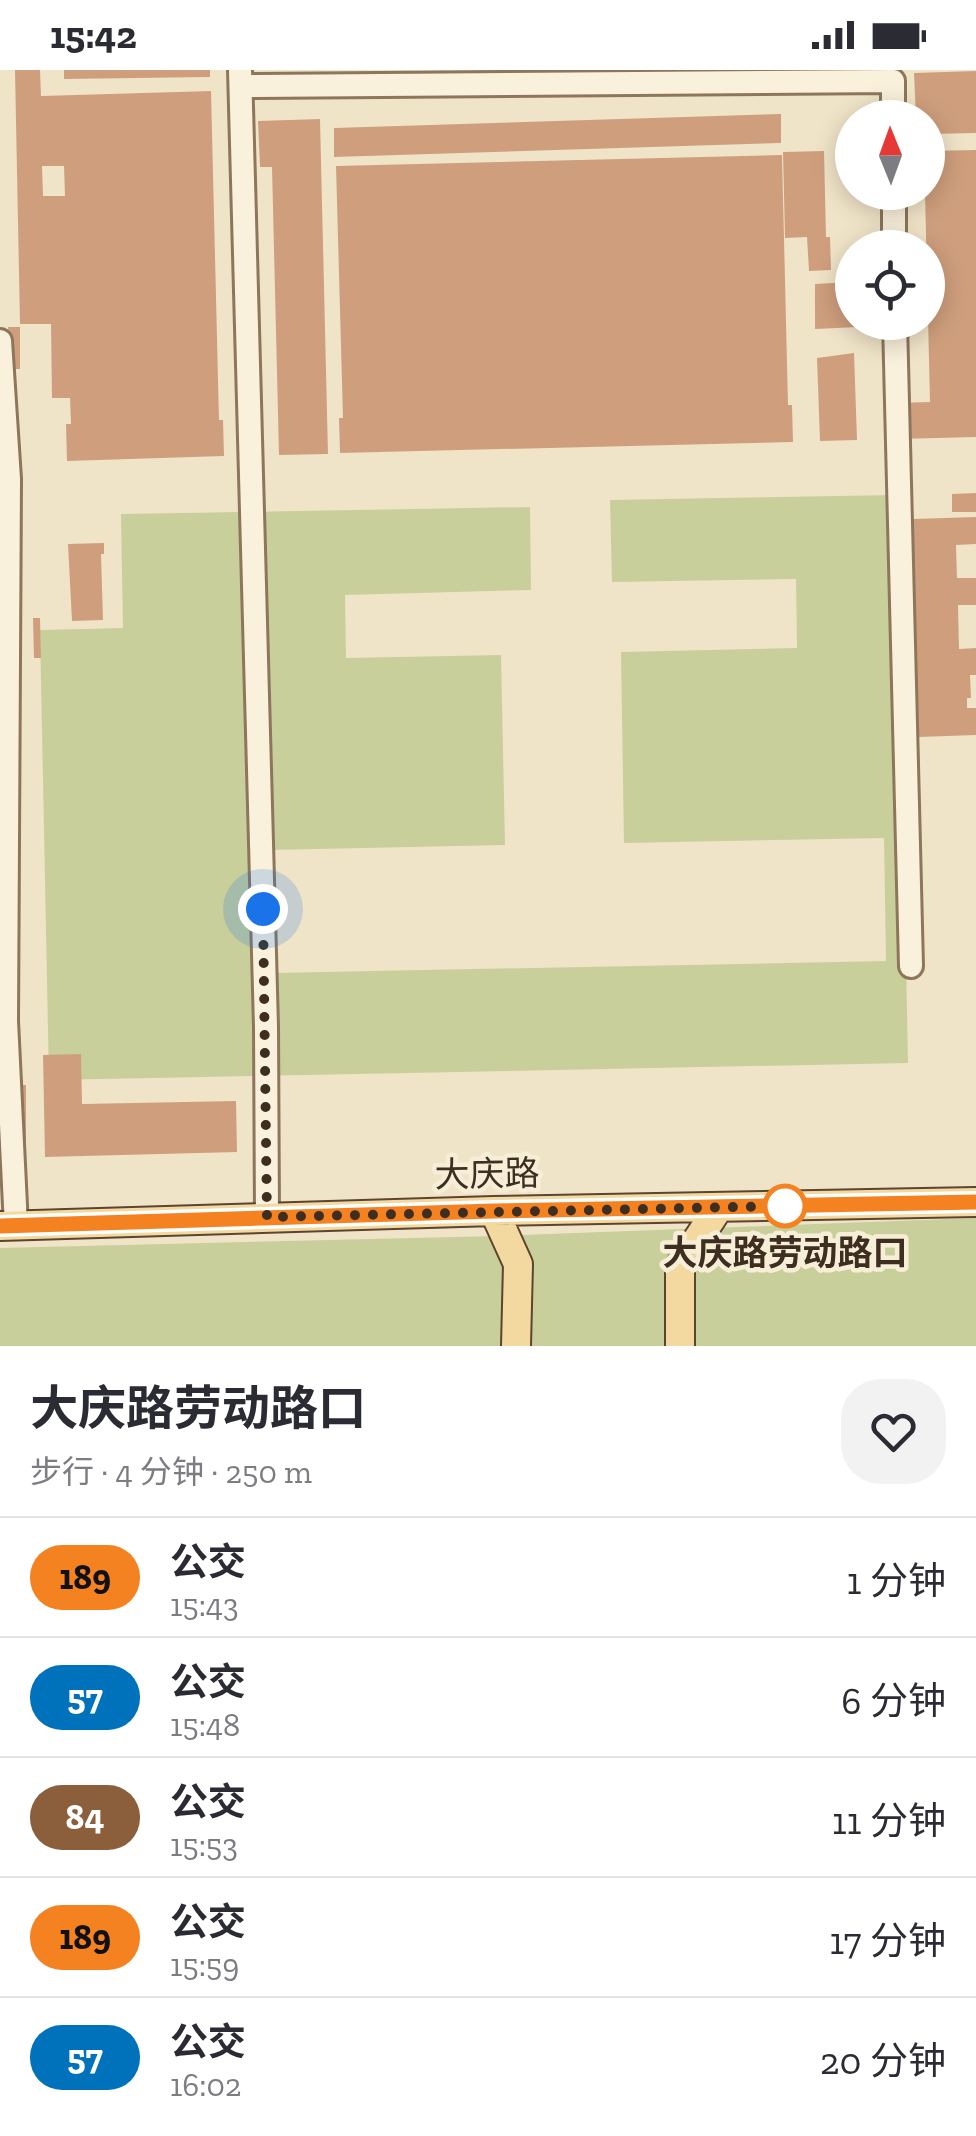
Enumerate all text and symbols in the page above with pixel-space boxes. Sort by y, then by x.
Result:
text: 15:42 [50,12,137,58]
north arrow [835,100,945,210]
map controls [835,100,945,340]
button: locate [835,230,945,340]
your location [238,884,288,934]
street label: 大庆路 [434,1152,540,1196]
marker: 大庆路劳动路口 [764,1185,806,1227]
place label: 大庆路劳动路口 [662,1232,908,1274]
button: heart [841,1379,946,1484]
text: 大庆路劳动路口 [30,1380,366,1437]
text: 步行 · 4 分钟 · 250 m [30,1453,312,1491]
text: 公交 [170,1539,246,1585]
text: 189 [59,1556,111,1598]
text: 1 分钟 [847,1558,946,1604]
text: 15:43 [170,1586,239,1624]
text: 公交 [170,1659,246,1705]
text: 57 [67,1676,103,1718]
text: 6 分钟 [841,1678,946,1724]
text: 15:48 [170,1706,240,1744]
text: 公交 [170,1779,246,1825]
text: 84 [66,1796,104,1838]
text: 11 分钟 [832,1798,946,1844]
text: 15:53 [170,1826,238,1864]
text: 公交 [170,1899,246,1945]
text: 189 [59,1916,111,1958]
text: 17 分钟 [829,1918,946,1964]
text: 15:59 [170,1946,239,1984]
text: 公交 [170,2019,246,2065]
text: 57 [67,2036,103,2078]
text: 20 分钟 [820,2038,946,2084]
text: 16:02 [170,2066,241,2104]

